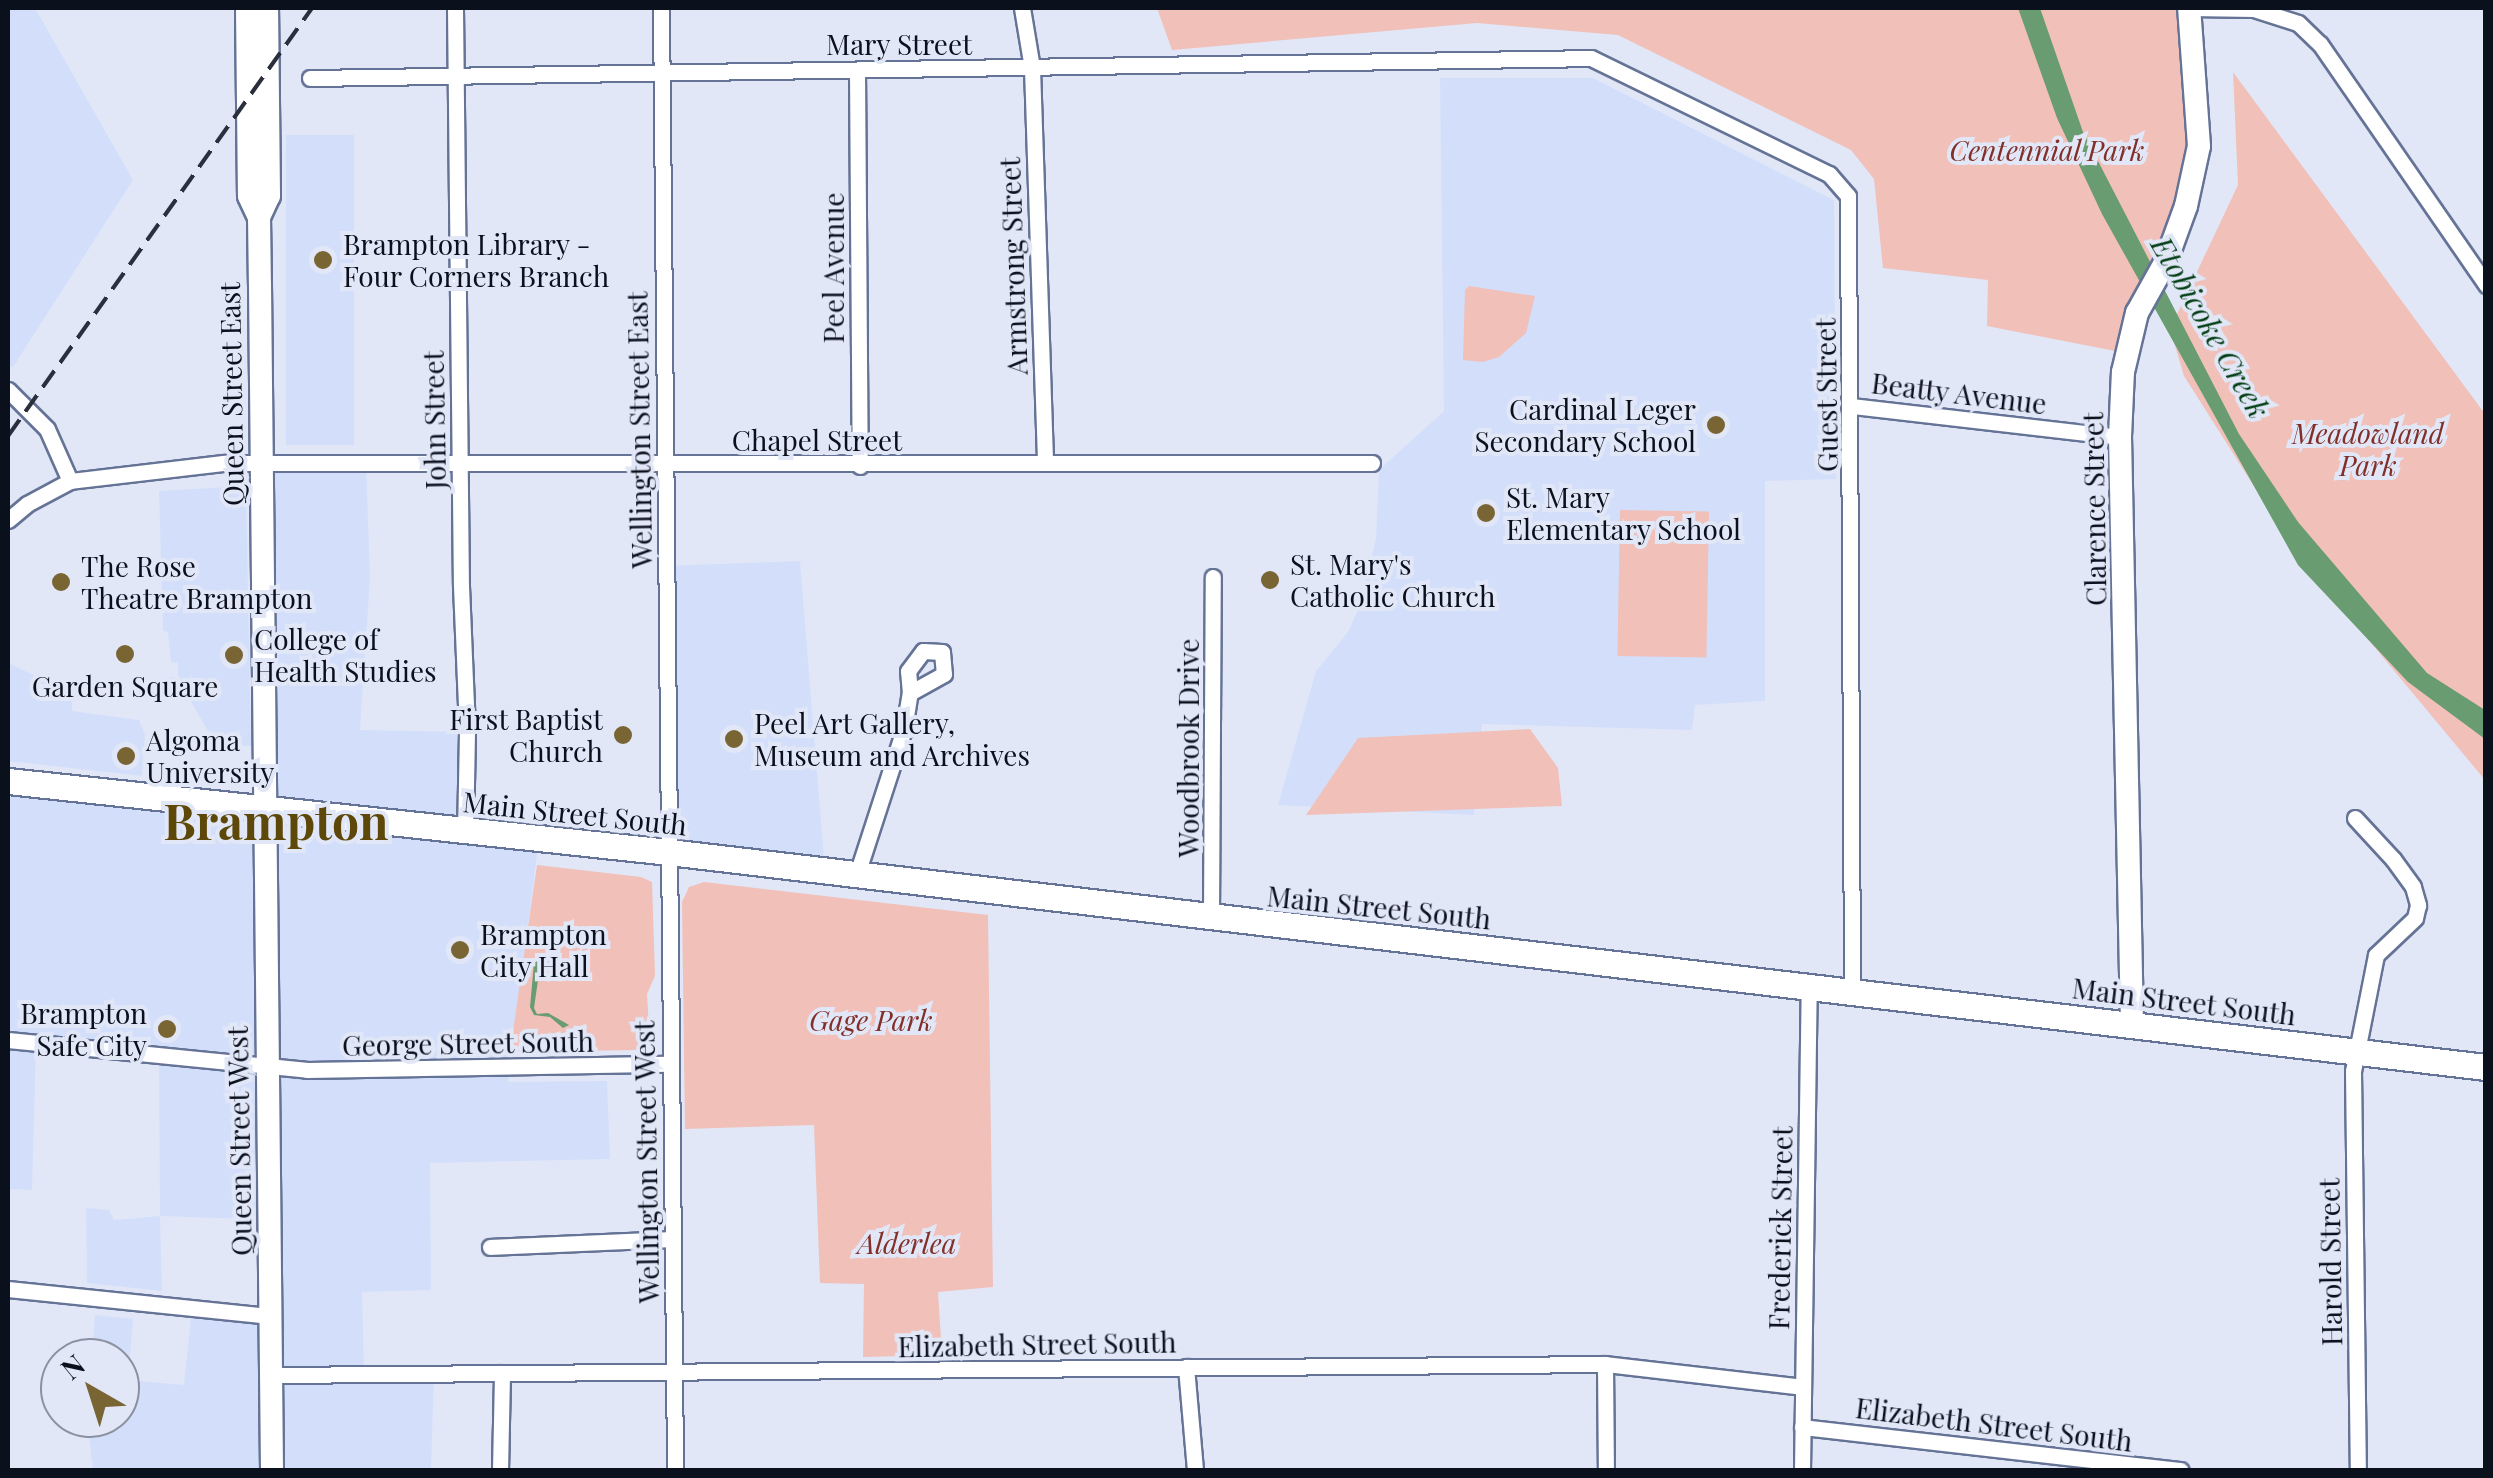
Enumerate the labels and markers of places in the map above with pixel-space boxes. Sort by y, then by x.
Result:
place label: Brampton Library - Four Corners Branch [343,227,610,293]
marker: Brampton Library - Four Corners Branch [312,249,334,271]
place label: Cardinal Leger Secondary School [1474,392,1696,458]
marker: Cardinal Leger Secondary School [1705,414,1727,436]
place label: St. Mary Elementary School [1506,480,1742,546]
marker: St. Mary Elementary School [1475,502,1497,524]
place label: St. Mary's Catholic Church [1290,547,1495,613]
place label: The Rose Theatre Brampton [81,549,313,615]
marker: St. Mary's Catholic Church [1259,569,1281,591]
marker: The Rose Theatre Brampton [50,571,72,593]
place label: College of Health Studies [254,622,437,688]
marker: Garden Square [114,643,136,665]
marker: College of Health Studies [223,644,245,666]
place label: Garden Square [32,669,218,703]
place label: First Baptist Church [449,702,603,768]
place label: Peel Art Gallery, Museum and Archives [754,706,1031,772]
place label: Algoma University [146,723,274,789]
marker: First Baptist Church [612,724,634,746]
marker: Peel Art Gallery, Museum and Archives [723,728,745,750]
marker: Algoma University [115,745,137,767]
place label: Brampton City Hall [480,917,607,983]
marker: Brampton City Hall [449,939,471,961]
place label: Brampton Safe City [20,996,147,1062]
marker: Brampton Safe City [156,1018,178,1040]

